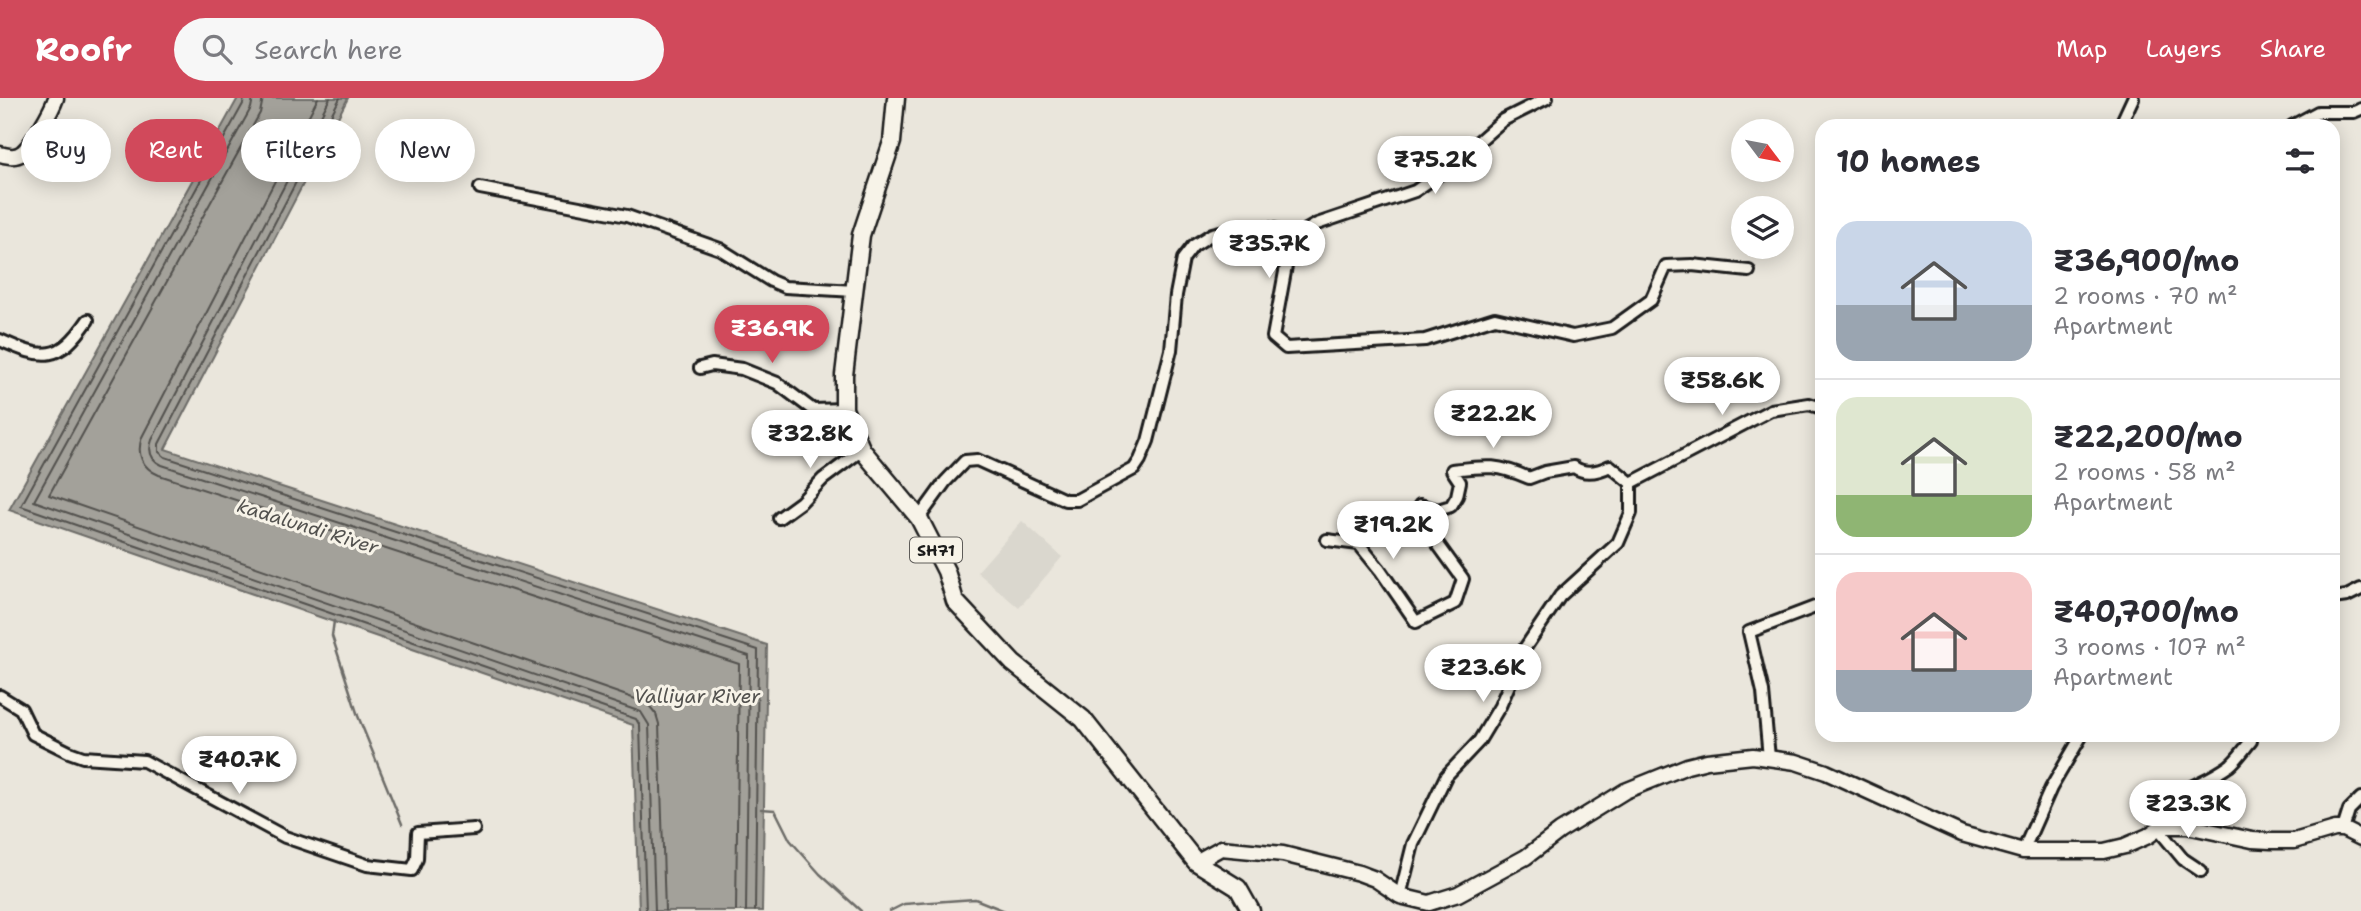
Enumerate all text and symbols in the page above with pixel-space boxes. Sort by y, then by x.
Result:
search box [174,18,664,81]
text: Roofr [35,27,132,72]
icon: search [198,30,236,68]
text: Search here [254,32,403,67]
text: Map [2056,33,2107,65]
text: Layers [2145,33,2222,65]
text: Share [2260,33,2326,65]
chip: Buy [21,119,111,182]
chip: Rent [125,119,227,182]
chip: Filters [241,119,361,182]
chip: New [375,119,475,182]
north arrow [1731,119,1794,182]
map controls [1731,119,1794,259]
pin: ₹75.2K [1378,136,1492,196]
text: 10 homes [1836,141,1981,182]
icon: filters [2281,142,2319,180]
text: ₹75.2K [1393,144,1477,174]
button: layers [1731,196,1794,259]
pin: ₹35.7K [1212,220,1326,280]
text: ₹35.7K [1228,228,1310,258]
text: ₹36,900/mo [2053,240,2240,281]
icon: home [1892,249,1976,333]
text: 2 rooms · 70 m² [2053,281,2238,311]
pin: ₹36.9K [715,306,829,365]
text: Apartment [2053,311,2173,341]
text: ₹36.9K [730,313,814,343]
pin: ₹58.6K [1665,358,1779,417]
text: ₹58.6K [1680,365,1764,395]
pin: ₹22.2K [1436,390,1550,450]
text: ₹22.2K [1450,398,1536,428]
pin: ₹32.8K [753,410,867,470]
text: ₹22,200/mo [2053,416,2243,457]
text: ₹32.8K [767,418,853,448]
icon: home [1892,425,1976,509]
text: 2 rooms · 58 m² [2053,457,2236,487]
text: Apartment [2053,487,2173,517]
water label: kadalundi River [234,493,383,560]
pin: ₹19.2K [1336,502,1450,561]
text: ₹19.2K [1353,509,1433,539]
road number: SH71 [910,538,962,562]
text: ₹40,700/mo [2053,591,2239,632]
icon: home [1892,600,1976,684]
text: 3 rooms · 107 m² [2053,632,2246,662]
pin: ₹23.6K [1426,644,1540,704]
text: ₹23.6K [1440,652,1526,682]
text: Apartment [2053,662,2173,692]
water label: Valliyar River [634,684,761,709]
pin: ₹40.7K [182,736,296,796]
text: ₹40.7K [198,744,280,774]
pin: ₹23.3K [2131,780,2245,840]
text: ₹23.3K [2145,788,2231,818]

